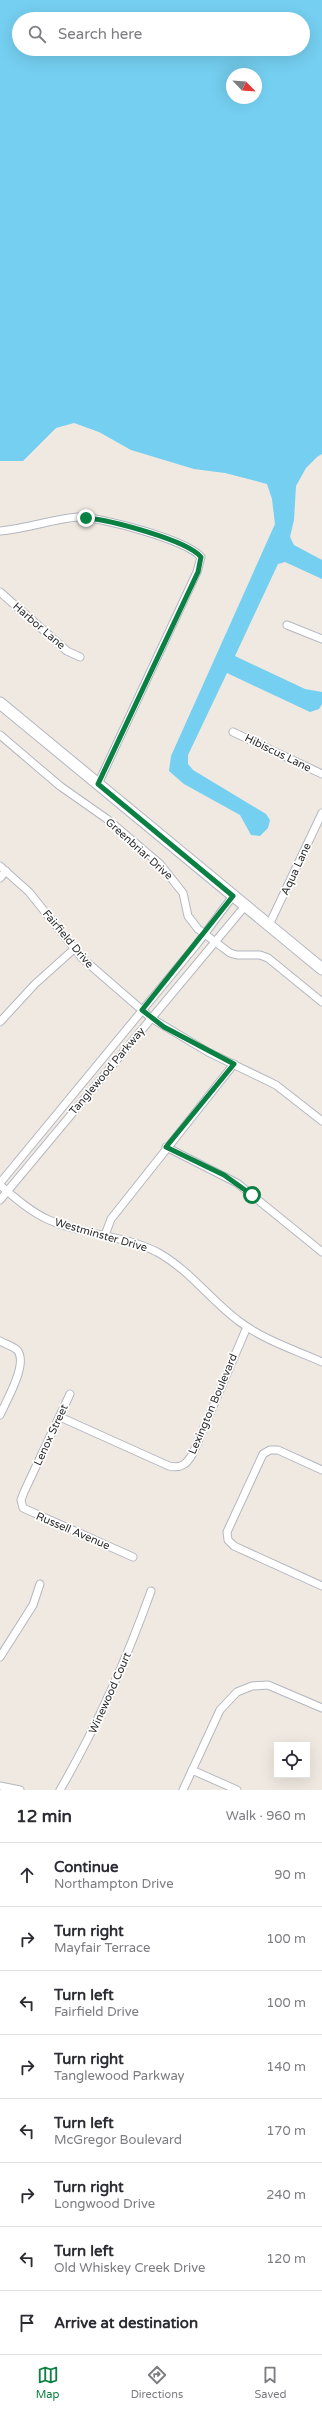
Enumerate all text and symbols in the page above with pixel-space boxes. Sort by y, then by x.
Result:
search box [12,12,310,56]
icon: search [26,23,48,45]
text: Search here [58,25,142,43]
north arrow [226,68,262,104]
route end [77,509,95,527]
street label: Harbor Lane [10,600,68,652]
street label: Hibiscus Lane [243,731,313,775]
street label: Greenbriar Drive [103,815,175,883]
street label: Aqua Lane [278,841,314,897]
street label: Fairfield Drive [40,907,96,971]
street label: Tanglewood Parkway [67,1024,148,1118]
route start [243,1186,261,1204]
street label: Westminster Drive [53,1216,149,1254]
street label: Lexington Boulevard [186,1352,240,1456]
street label: Lenox Street [31,1402,71,1468]
street label: Russell Avenue [34,1510,112,1552]
street label: Winewood Court [86,1650,134,1736]
map controls [274,1742,310,1778]
button: locate [274,1742,310,1778]
text: 12 min [16,1806,72,1827]
text: Walk · 960 m [226,1808,306,1824]
text: Continue [54,1858,118,1876]
icon: ahead [16,1864,38,1886]
text: 90 m [274,1867,306,1883]
text: Northampton Drive [54,1876,174,1892]
text: Turn right [54,1922,124,1940]
icon: right [16,1928,38,1950]
text: 100 m [266,1931,306,1947]
text: Mayfair Terrace [54,1940,150,1956]
text: Turn left [54,1986,114,2004]
icon: left [16,1992,38,2014]
text: 100 m [266,1995,306,2011]
text: Fairfield Drive [54,2004,139,2020]
text: Turn right [54,2050,124,2068]
icon: right [16,2056,38,2078]
text: 140 m [266,2059,306,2075]
text: Tanglewood Parkway [54,2068,185,2084]
text: Turn left [54,2114,114,2132]
icon: left [16,2120,38,2142]
text: 170 m [266,2123,306,2139]
text: McGregor Boulevard [54,2132,182,2148]
text: Turn right [54,2178,124,2196]
icon: right [16,2184,38,2206]
text: 240 m [266,2187,306,2203]
text: Longwood Drive [54,2196,155,2212]
text: Turn left [54,2242,114,2260]
icon: left [16,2248,38,2270]
text: 120 m [266,2251,306,2267]
text: Old Whiskey Creek Drive [54,2260,205,2276]
icon: arrive [16,2312,38,2334]
text: Arrive at destination [54,2314,198,2332]
tab: Map [36,2364,59,2401]
tab: Directions [131,2364,183,2401]
tab: Saved [255,2364,286,2401]

